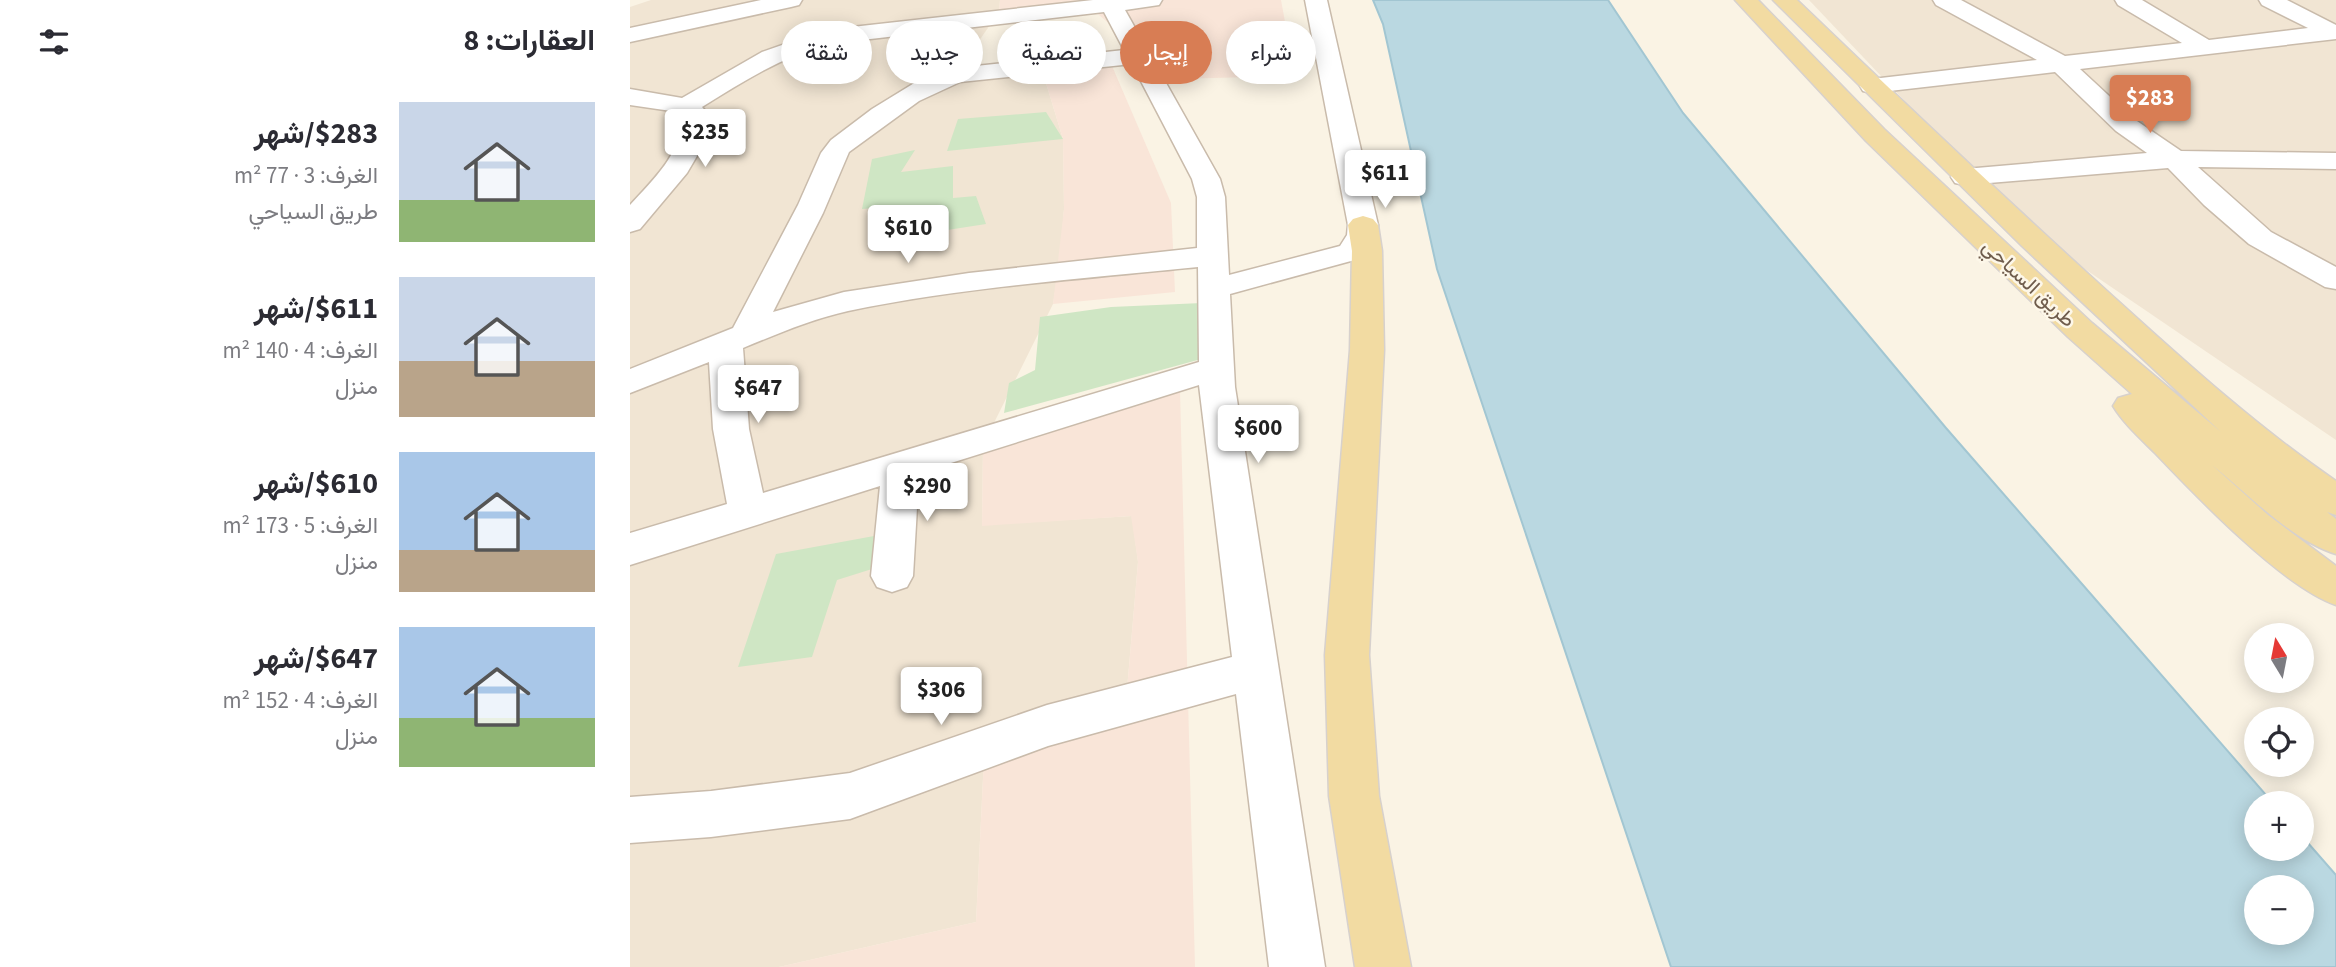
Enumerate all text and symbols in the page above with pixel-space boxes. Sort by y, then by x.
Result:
text: العقارات: 8 [464,19,595,62]
chip: شقة [781,21,872,84]
chip: جديد [886,21,983,84]
chip: تصفية [997,21,1106,84]
chip: إيجار [1120,21,1212,84]
chip: شراء [1226,21,1316,84]
icon: filters [35,23,73,61]
pin: $283 [2109,76,2191,135]
text: $283 [2126,81,2174,114]
pin: $235 [664,110,746,169]
text: $283/شهر [254,112,378,155]
text: $235 [681,115,729,148]
icon: home [455,130,539,214]
pin: $611 [1344,150,1426,210]
text: $611 [1361,156,1409,189]
text: الغرف: 3 · 77 m² [234,159,378,192]
text: طريق السياحي [249,195,378,228]
pin: $610 [867,205,949,265]
text: $610 [884,211,932,244]
street label: طريق السياحي [1974,232,2082,336]
text: $611/شهر [254,287,378,330]
icon: home [455,305,539,389]
text: الغرف: 4 · 140 m² [223,334,378,367]
pin: $647 [717,366,799,425]
text: منزل [335,370,378,403]
text: $647 [734,371,782,404]
pin: $600 [1217,406,1299,465]
text: $600 [1234,411,1282,444]
text: $610/شهر [254,462,378,505]
pin: $290 [886,463,968,523]
text: $290 [903,469,951,502]
icon: home [455,480,539,564]
text: الغرف: 5 · 173 m² [223,509,378,542]
text: منزل [335,545,378,578]
north arrow [2244,623,2314,693]
map controls [2244,623,2314,945]
text: $647/شهر [254,637,378,680]
icon: home [455,655,539,739]
pin: $306 [900,668,982,727]
text: $306 [917,673,965,706]
text: الغرف: 4 · 152 m² [223,684,378,717]
button: locate [2244,707,2314,777]
text: منزل [335,720,378,753]
button: + [2244,791,2314,861]
button: − [2244,875,2314,945]

